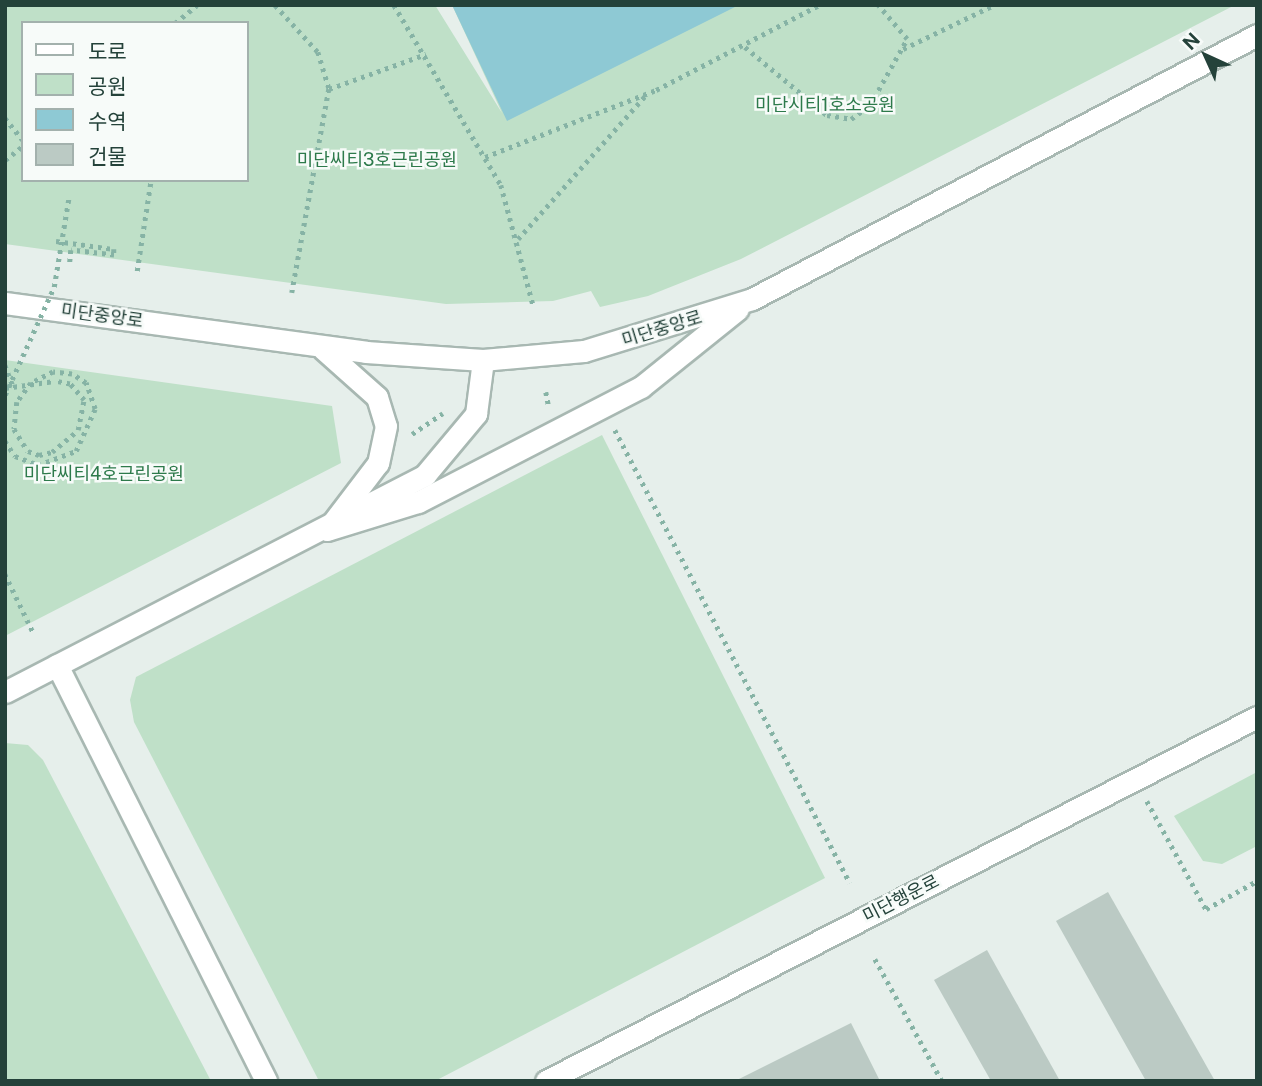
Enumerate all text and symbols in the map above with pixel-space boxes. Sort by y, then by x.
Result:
legend [21,21,248,182]
north arrow [1171,21,1241,91]
text: N [1178,28,1204,54]
text: 도로 [88,39,127,64]
text: 공원 [88,74,127,99]
park label: 미단시티1호소공원 [755,94,895,116]
text: 수역 [88,109,127,134]
text: 건물 [88,144,127,169]
park label: 미단씨티3호근린공원 [297,149,457,171]
street label: 미단중앙로 [59,300,145,332]
street label: 미단중앙로 [619,307,705,351]
park label: 미단씨티4호근린공원 [24,463,184,485]
street label: 미단행운로 [859,871,943,927]

